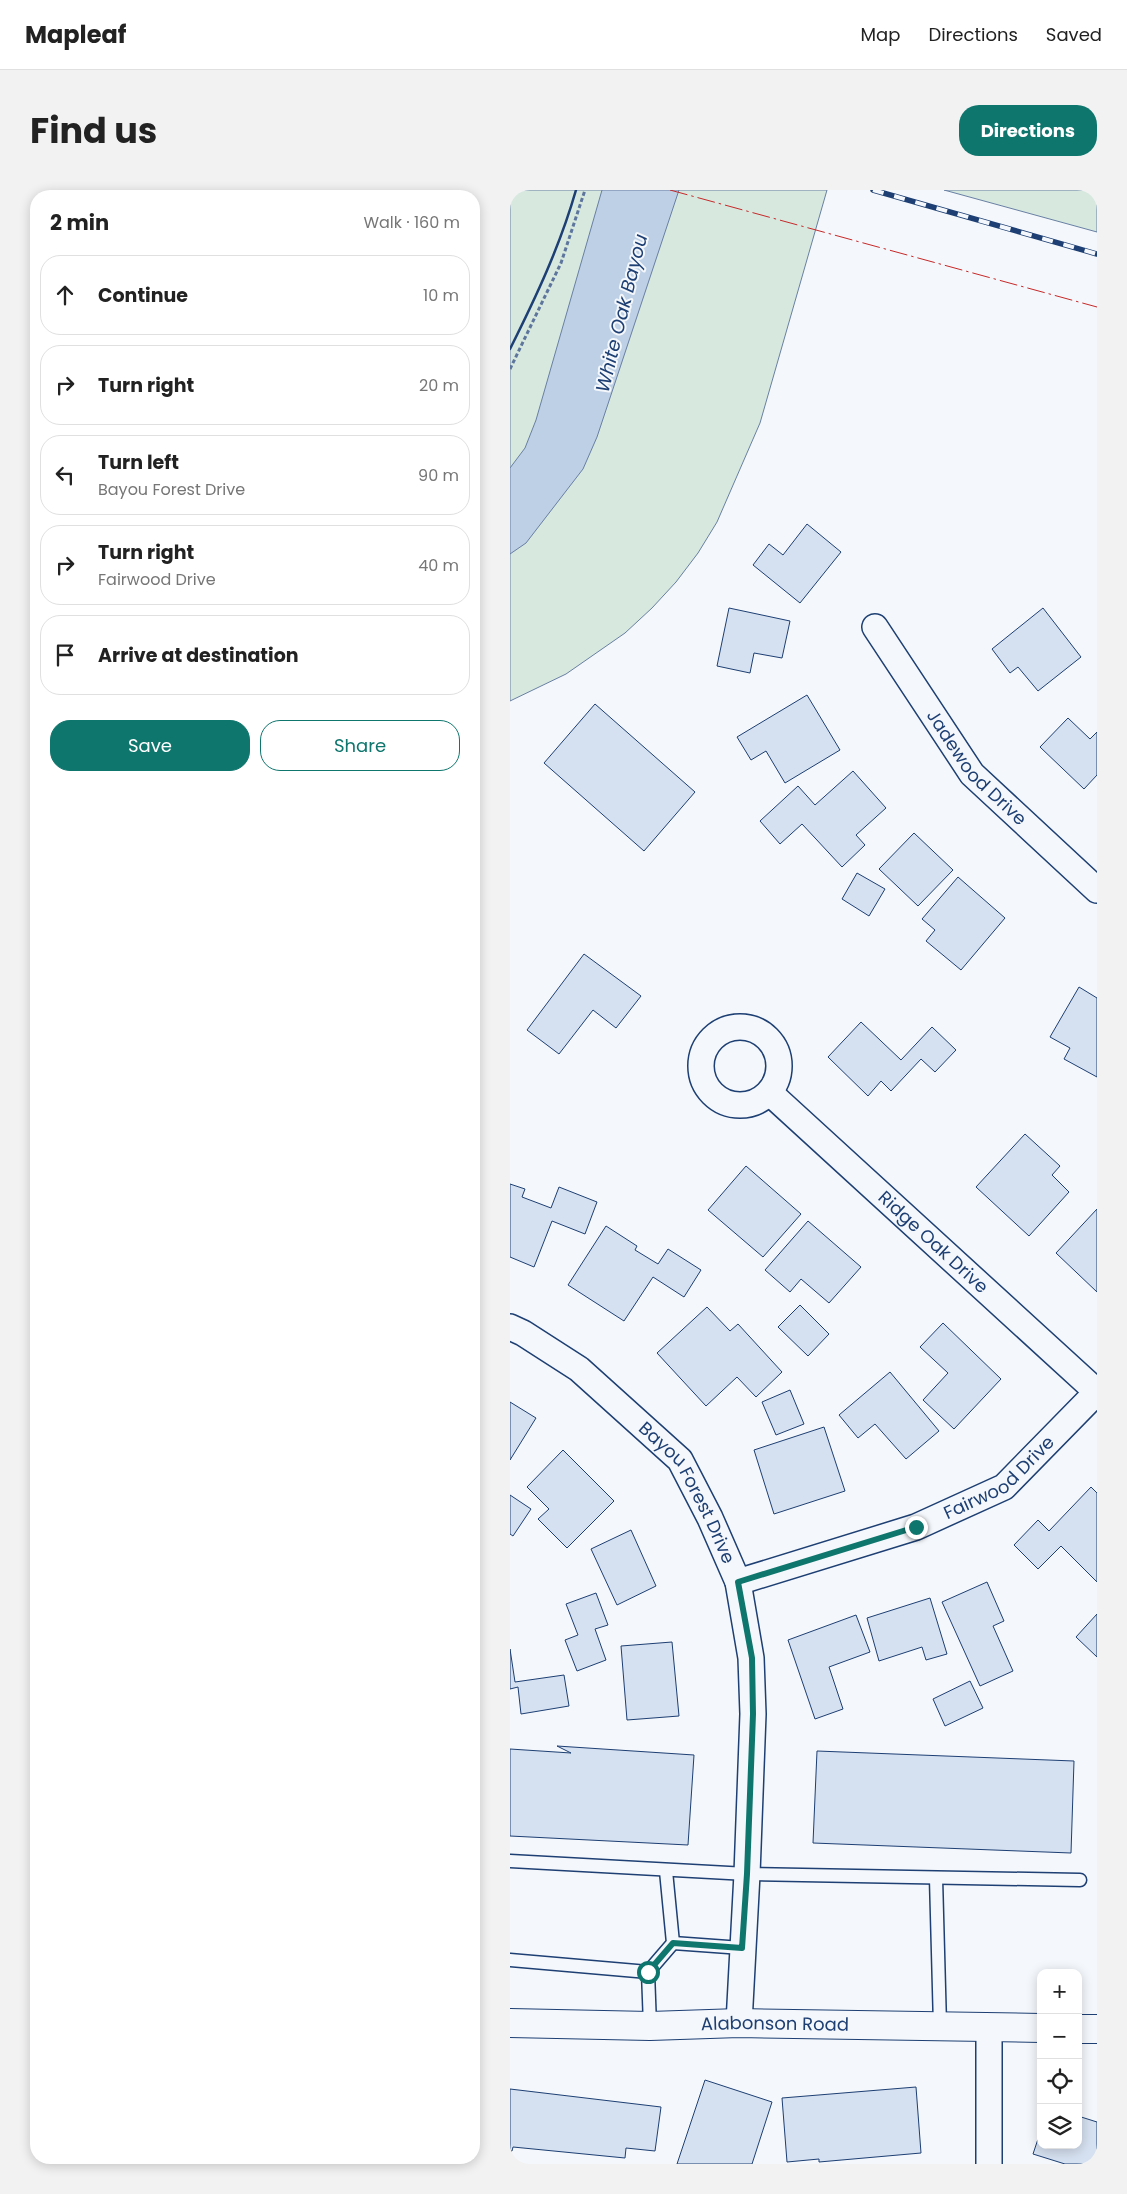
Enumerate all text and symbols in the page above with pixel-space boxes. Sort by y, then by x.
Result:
text: Mapleaf [25,18,126,51]
text: Map [861,22,900,47]
text: Directions [928,22,1018,47]
text: Saved [1046,22,1102,47]
button: Directions [959,105,1097,156]
text: Find us [30,106,157,155]
text: 2 min [50,208,109,237]
text: Walk · 160 m [363,211,460,234]
water label: White Oak Bayou [589,231,654,395]
icon: ahead [51,281,79,309]
text: Continue [98,282,188,309]
text: 10 m [423,284,459,307]
icon: right [51,371,79,399]
text: Turn right [98,372,194,399]
text: 20 m [419,374,459,397]
text: Turn left [98,449,179,476]
icon: left [51,461,79,489]
text: 90 m [418,464,459,487]
text: Bayou Forest Drive [98,478,245,501]
text: Turn right [98,539,194,566]
icon: right [51,551,79,579]
text: 40 m [418,554,459,577]
text: Fairwood Drive [98,568,216,591]
icon: arrive [51,641,79,669]
text: Arrive at destination [98,642,299,669]
street label: Jadewood Drive [921,705,1032,831]
button: Save [50,720,250,771]
button: Share [260,720,460,771]
street label: Ridge Oak Drive [873,1185,994,1299]
street label: Bayou Forest Drive [634,1416,741,1567]
street label: Fairwood Drive [939,1430,1060,1525]
route end [905,1516,928,1539]
route start [637,1961,660,1984]
map controls [1037,1969,1082,2149]
button: + [1037,1969,1082,2014]
street label: Alabonson Road [700,2010,849,2037]
button: − [1037,2014,1082,2059]
button: locate [1037,2059,1082,2104]
button: layers [1037,2104,1082,2149]

